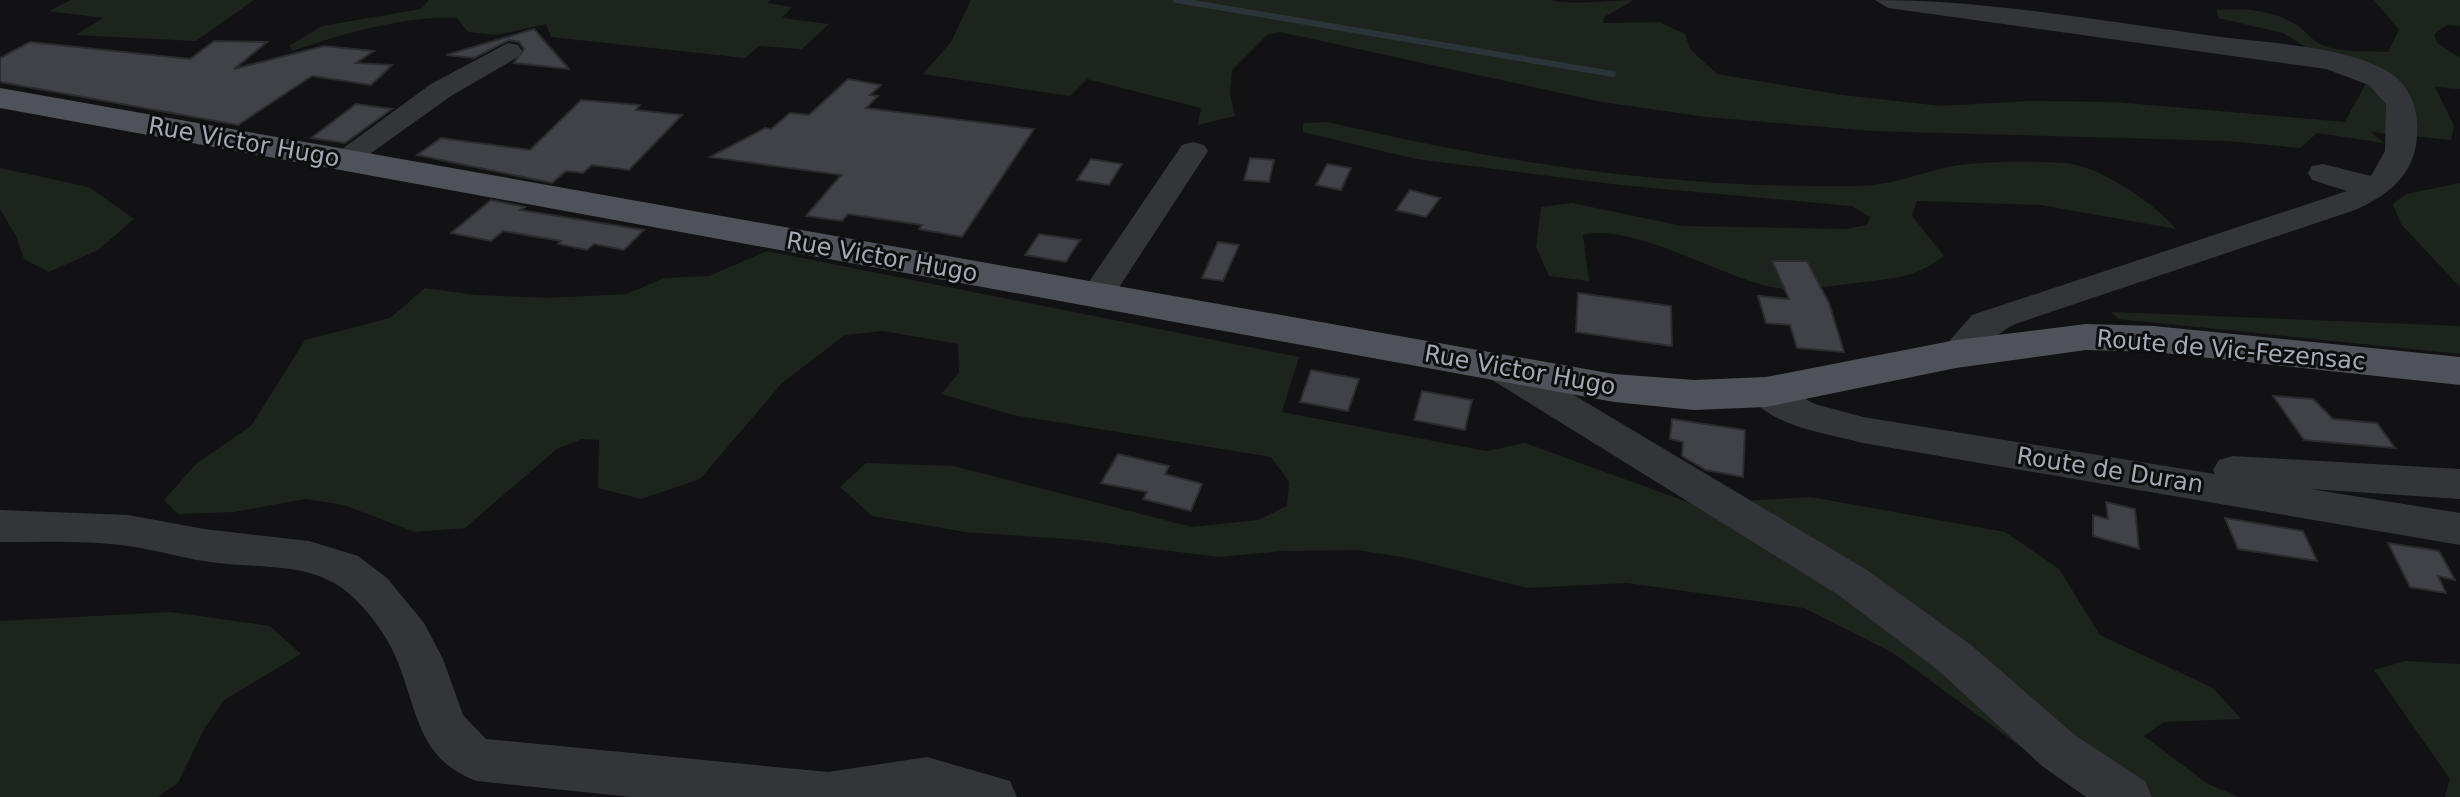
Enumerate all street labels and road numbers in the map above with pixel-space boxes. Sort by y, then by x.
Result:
street label: Rue Victor Hugo [146,111,342,173]
street label: Rue Victor Hugo [784,226,980,288]
street label: Route de Vic-Fezensac [2096,324,2366,376]
street label: Rue Victor Hugo [1422,339,1618,401]
street label: Route de Duran [2015,441,2205,499]

